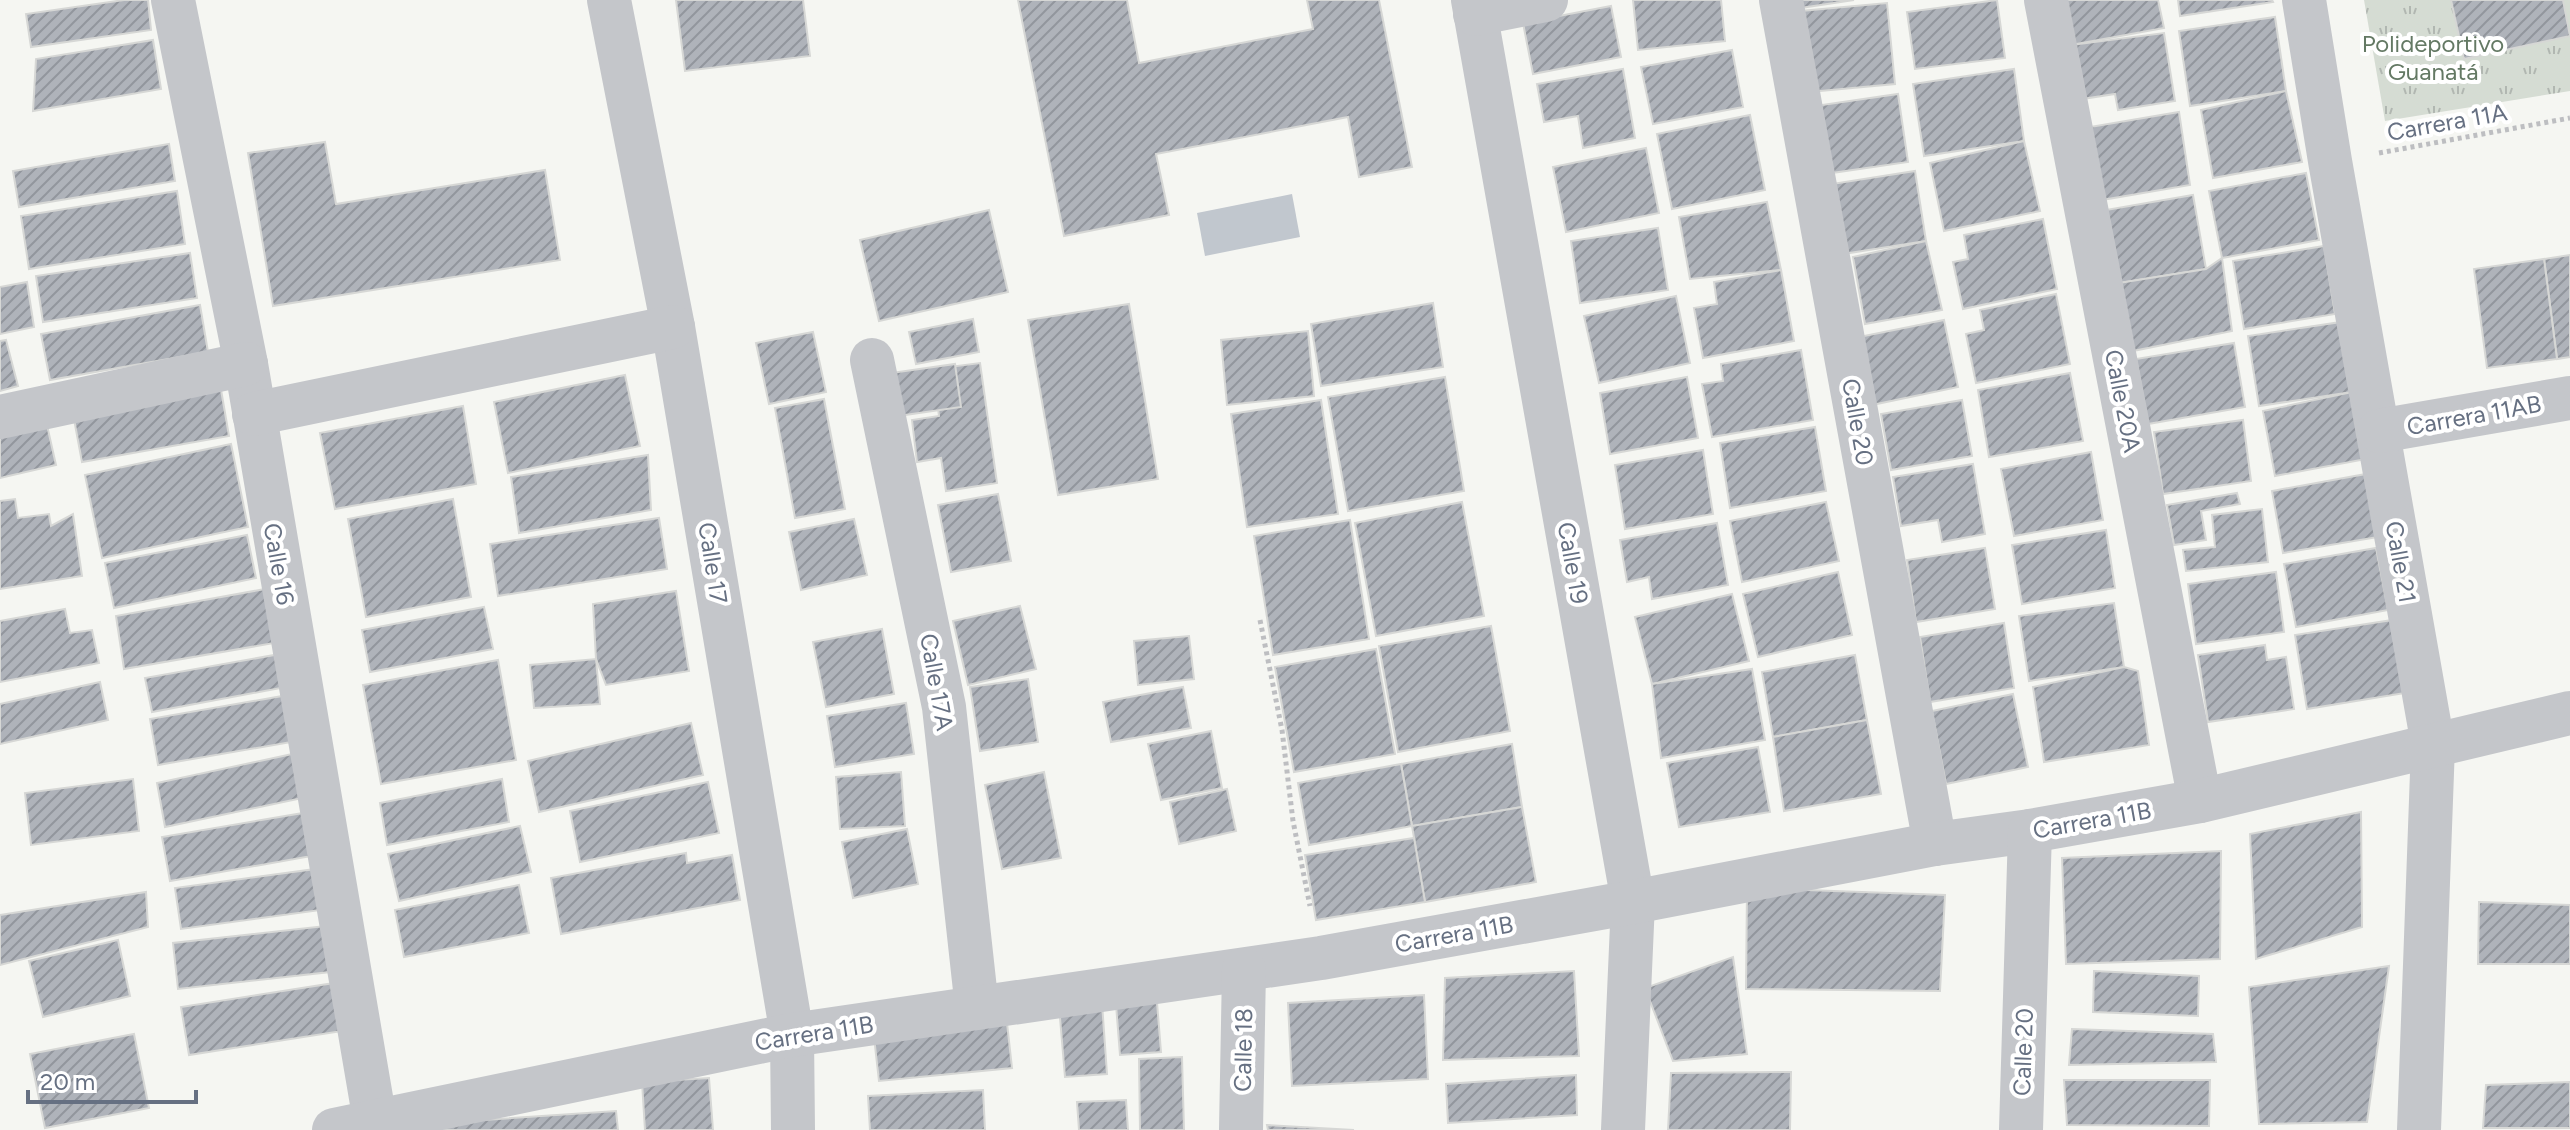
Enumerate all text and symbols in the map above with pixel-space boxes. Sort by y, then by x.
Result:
park label: Polideportivo Guanatá [2362,29,2504,86]
street label: Carrera 11A [2385,97,2510,147]
street label: Calle 20A [2099,347,2147,456]
street label: Calle 20 [1836,376,1880,468]
street label: Carrera 11AB [2405,389,2543,441]
street label: Calle 21 [2380,519,2422,605]
street label: Calle 17 [692,520,734,606]
street label: Calle 19 [1552,520,1594,606]
street label: Calle 16 [258,521,300,607]
street label: Calle 17A [914,631,960,734]
street label: Carrera 11B [2031,795,2153,845]
street label: Carrera 11B [1393,909,1515,959]
street label: Calle 18 [1228,1008,1258,1092]
street label: Calle 20 [2007,1008,2039,1096]
street label: Carrera 11B [753,1009,875,1057]
scale bar [28,1054,196,1104]
text: 20 m [40,1067,95,1096]

